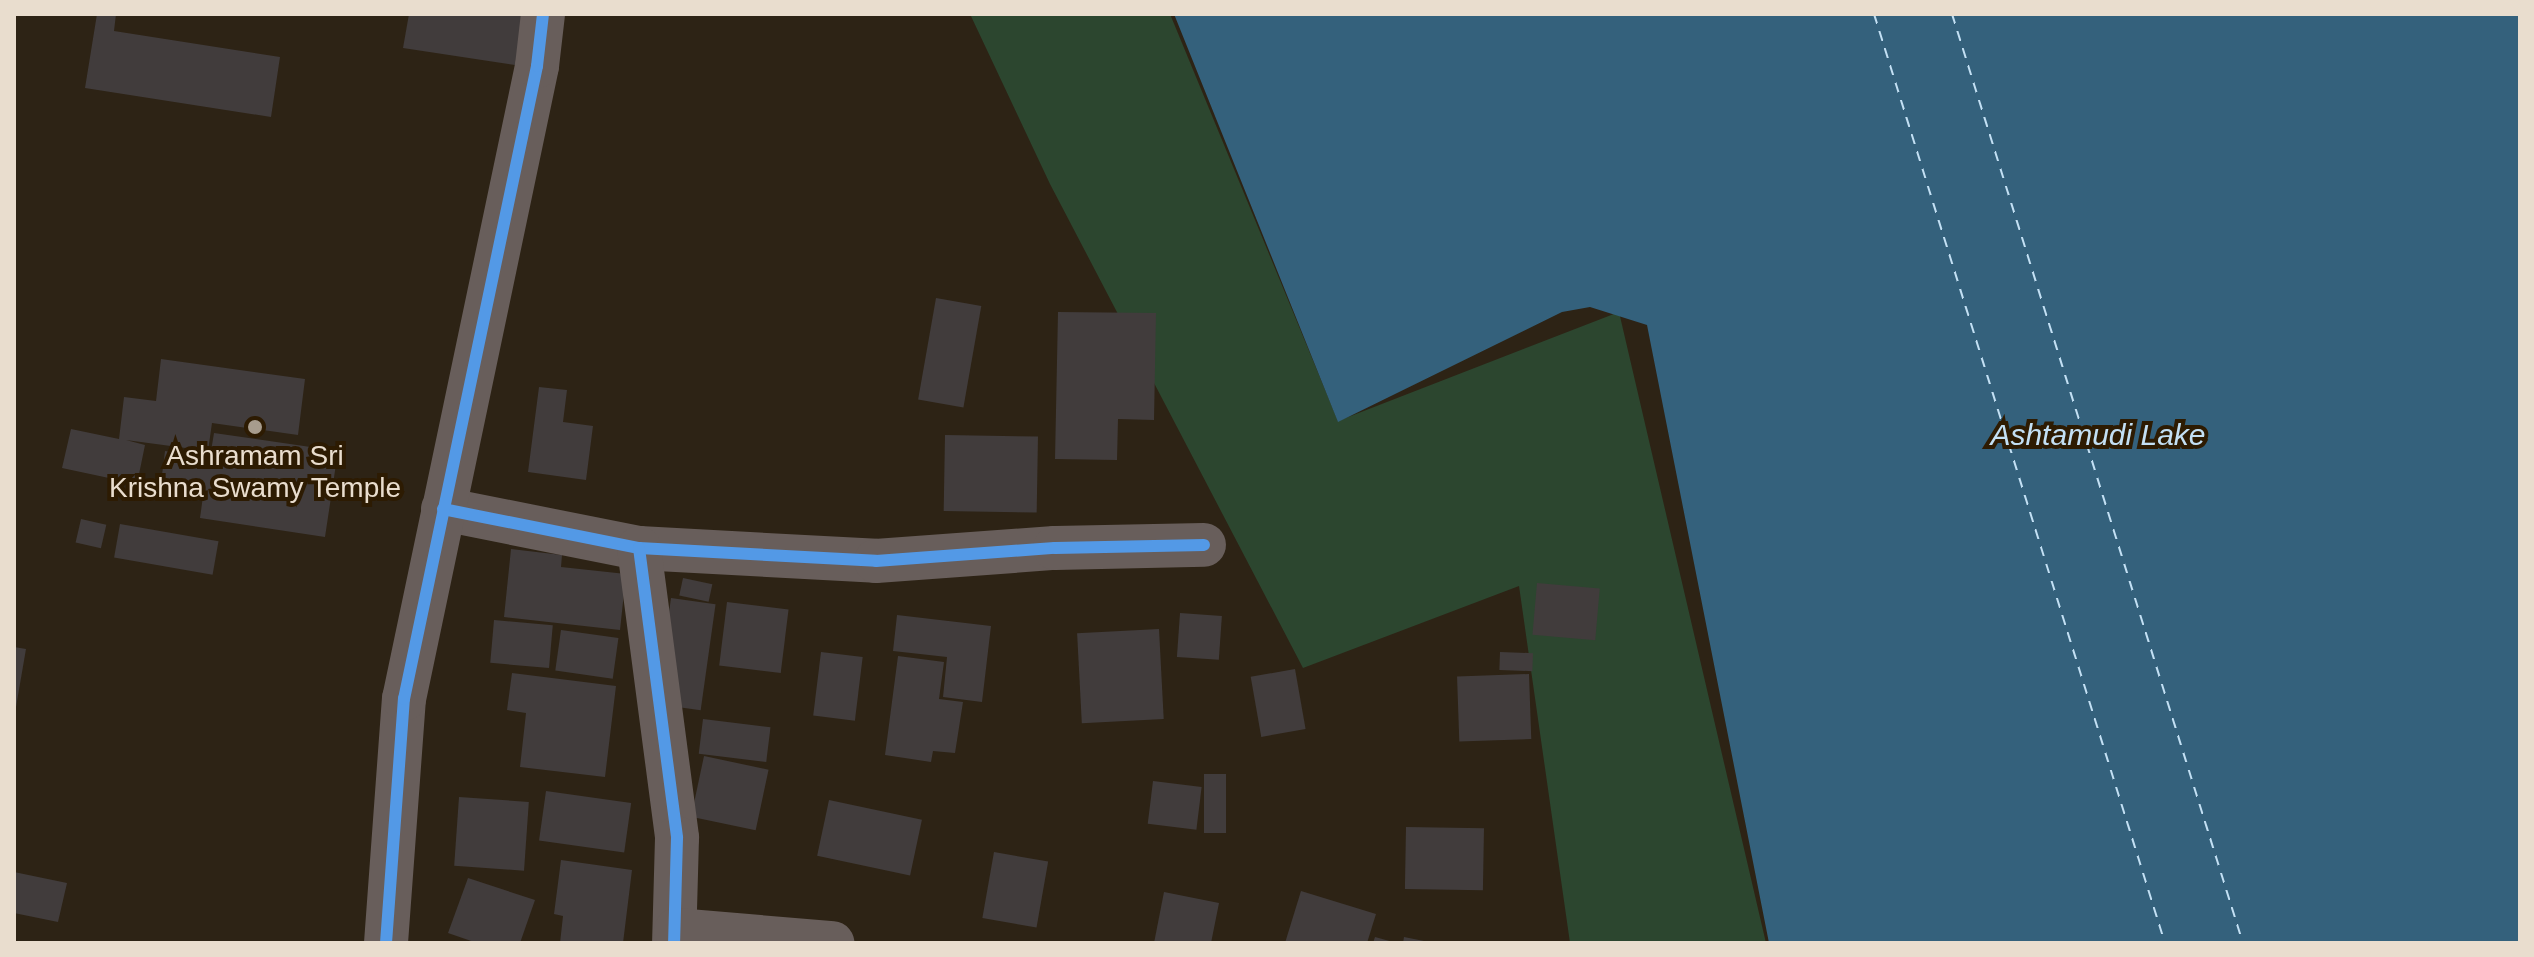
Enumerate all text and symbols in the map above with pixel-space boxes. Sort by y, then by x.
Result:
water label: Ashtamudi Lake [1990,417,2206,453]
marker: Ashramam Sri Krishna Swamy Temple [246,418,264,436]
place label: Ashramam Sri Krishna Swamy Temple [109,439,401,505]

